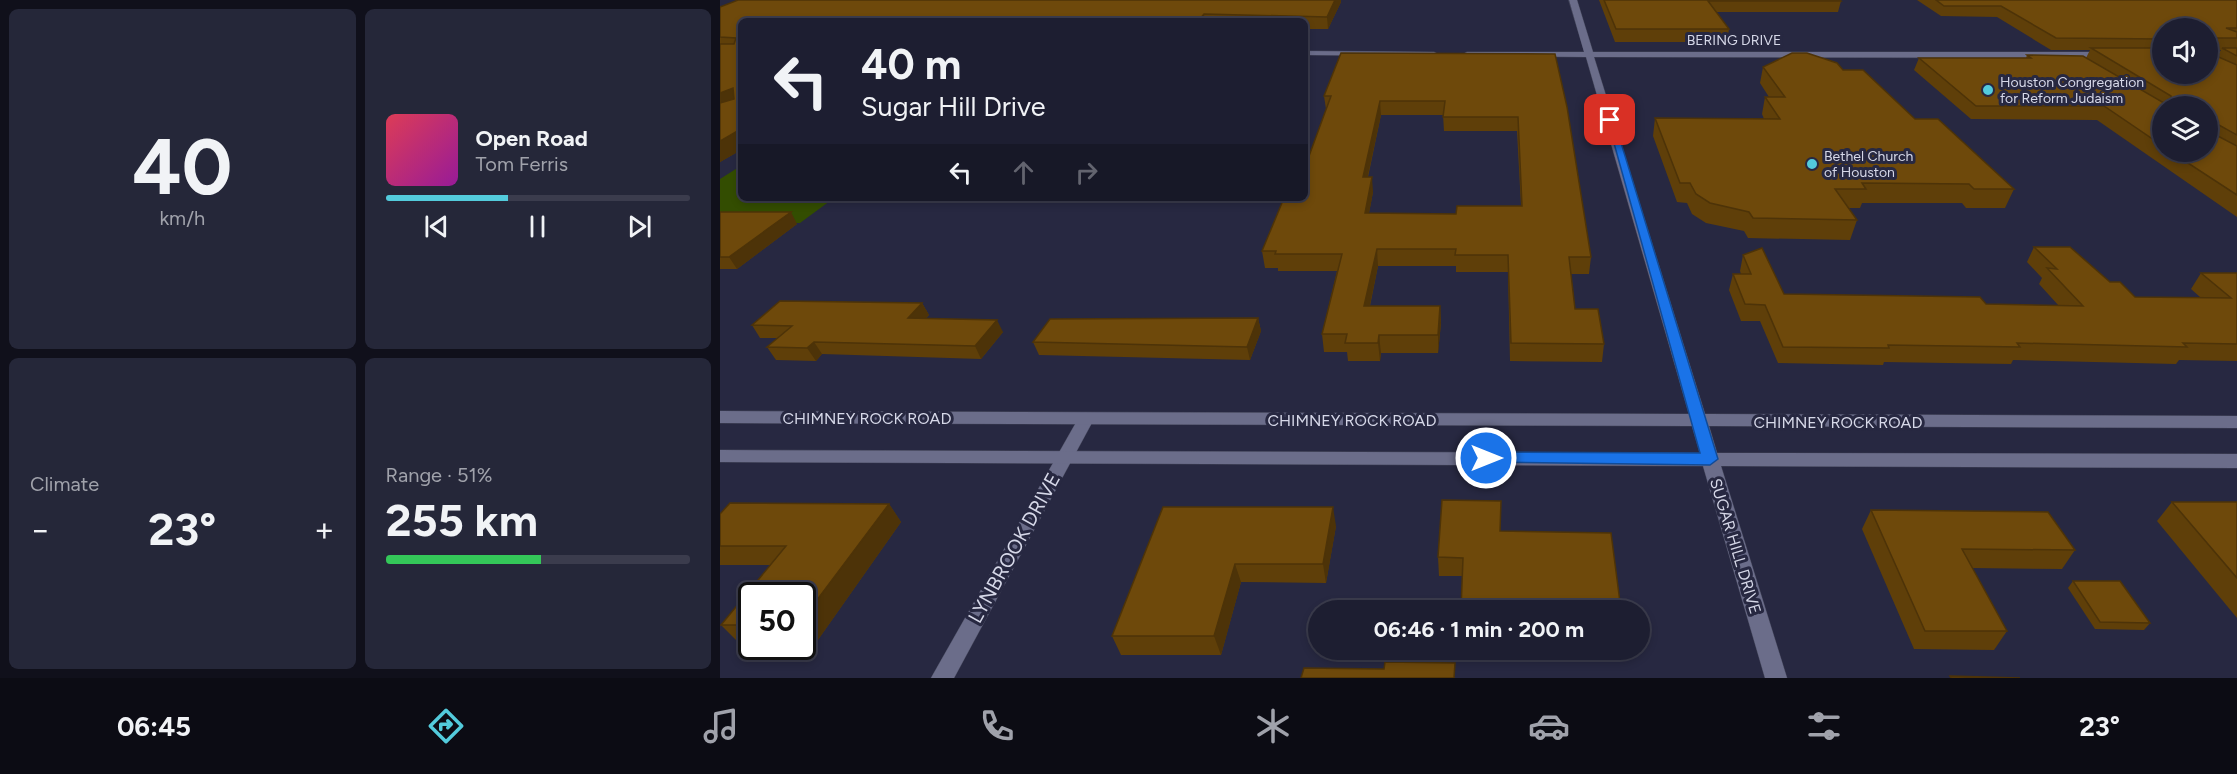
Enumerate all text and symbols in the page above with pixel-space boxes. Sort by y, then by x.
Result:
map controls [2152,18,2218,162]
button: sound [2152,18,2218,84]
street label: BERING DRIVE [1687,32,1781,49]
text: 40 m [861,39,961,90]
icon: left [762,42,840,120]
place label: Houston Congregation for Reform Judaism [2000,74,2144,107]
marker: Houston Congregation for Reform Judaism [1981,83,1995,97]
text: Sugar Hill Drive [861,90,1046,123]
pin [1584,94,1635,145]
button: layers [2152,96,2218,162]
icon: arrive [1593,103,1626,136]
text: 40 [132,120,232,214]
text: Open Road [476,125,588,152]
place label: Bethel Church of Houston [1824,148,1914,181]
text: Tom Ferris [476,152,568,176]
icon: left [944,156,977,189]
icon: ahead [1007,156,1040,189]
icon: right [1070,156,1103,189]
marker: Bethel Church of Houston [1805,157,1819,171]
text: km/h [159,206,205,230]
icon: previous [420,210,453,243]
icon: pause [521,210,554,243]
icon: next [623,210,656,243]
street label: CHIMNEY ROCK ROAD [783,409,951,428]
street label: CHIMNEY ROCK ROAD [1268,411,1436,430]
street label: CHIMNEY ROCK ROAD [1754,413,1922,432]
position arrow [1454,426,1518,490]
text: Range · 51% [386,463,492,487]
street label: LYNBROOK DRIVE [963,469,1065,627]
text: Climate [30,472,99,496]
street label: SUGAR HILL DRIVE [1706,476,1765,616]
text: 255 km [386,493,538,547]
text: 23° [148,502,216,556]
text: − [30,510,51,549]
text: + [314,510,335,549]
speed limit sign: 50 [738,582,816,660]
text: 06:46 · 1 min · 200 m [1374,616,1584,643]
icon: directions [425,705,467,747]
icon: music [700,705,742,747]
icon: phone [976,705,1018,747]
icon: climate [1252,705,1294,747]
icon: car [1528,705,1570,747]
icon: filters [1803,705,1845,747]
text: 06:45 [117,710,191,743]
text: 23° [2079,710,2120,743]

